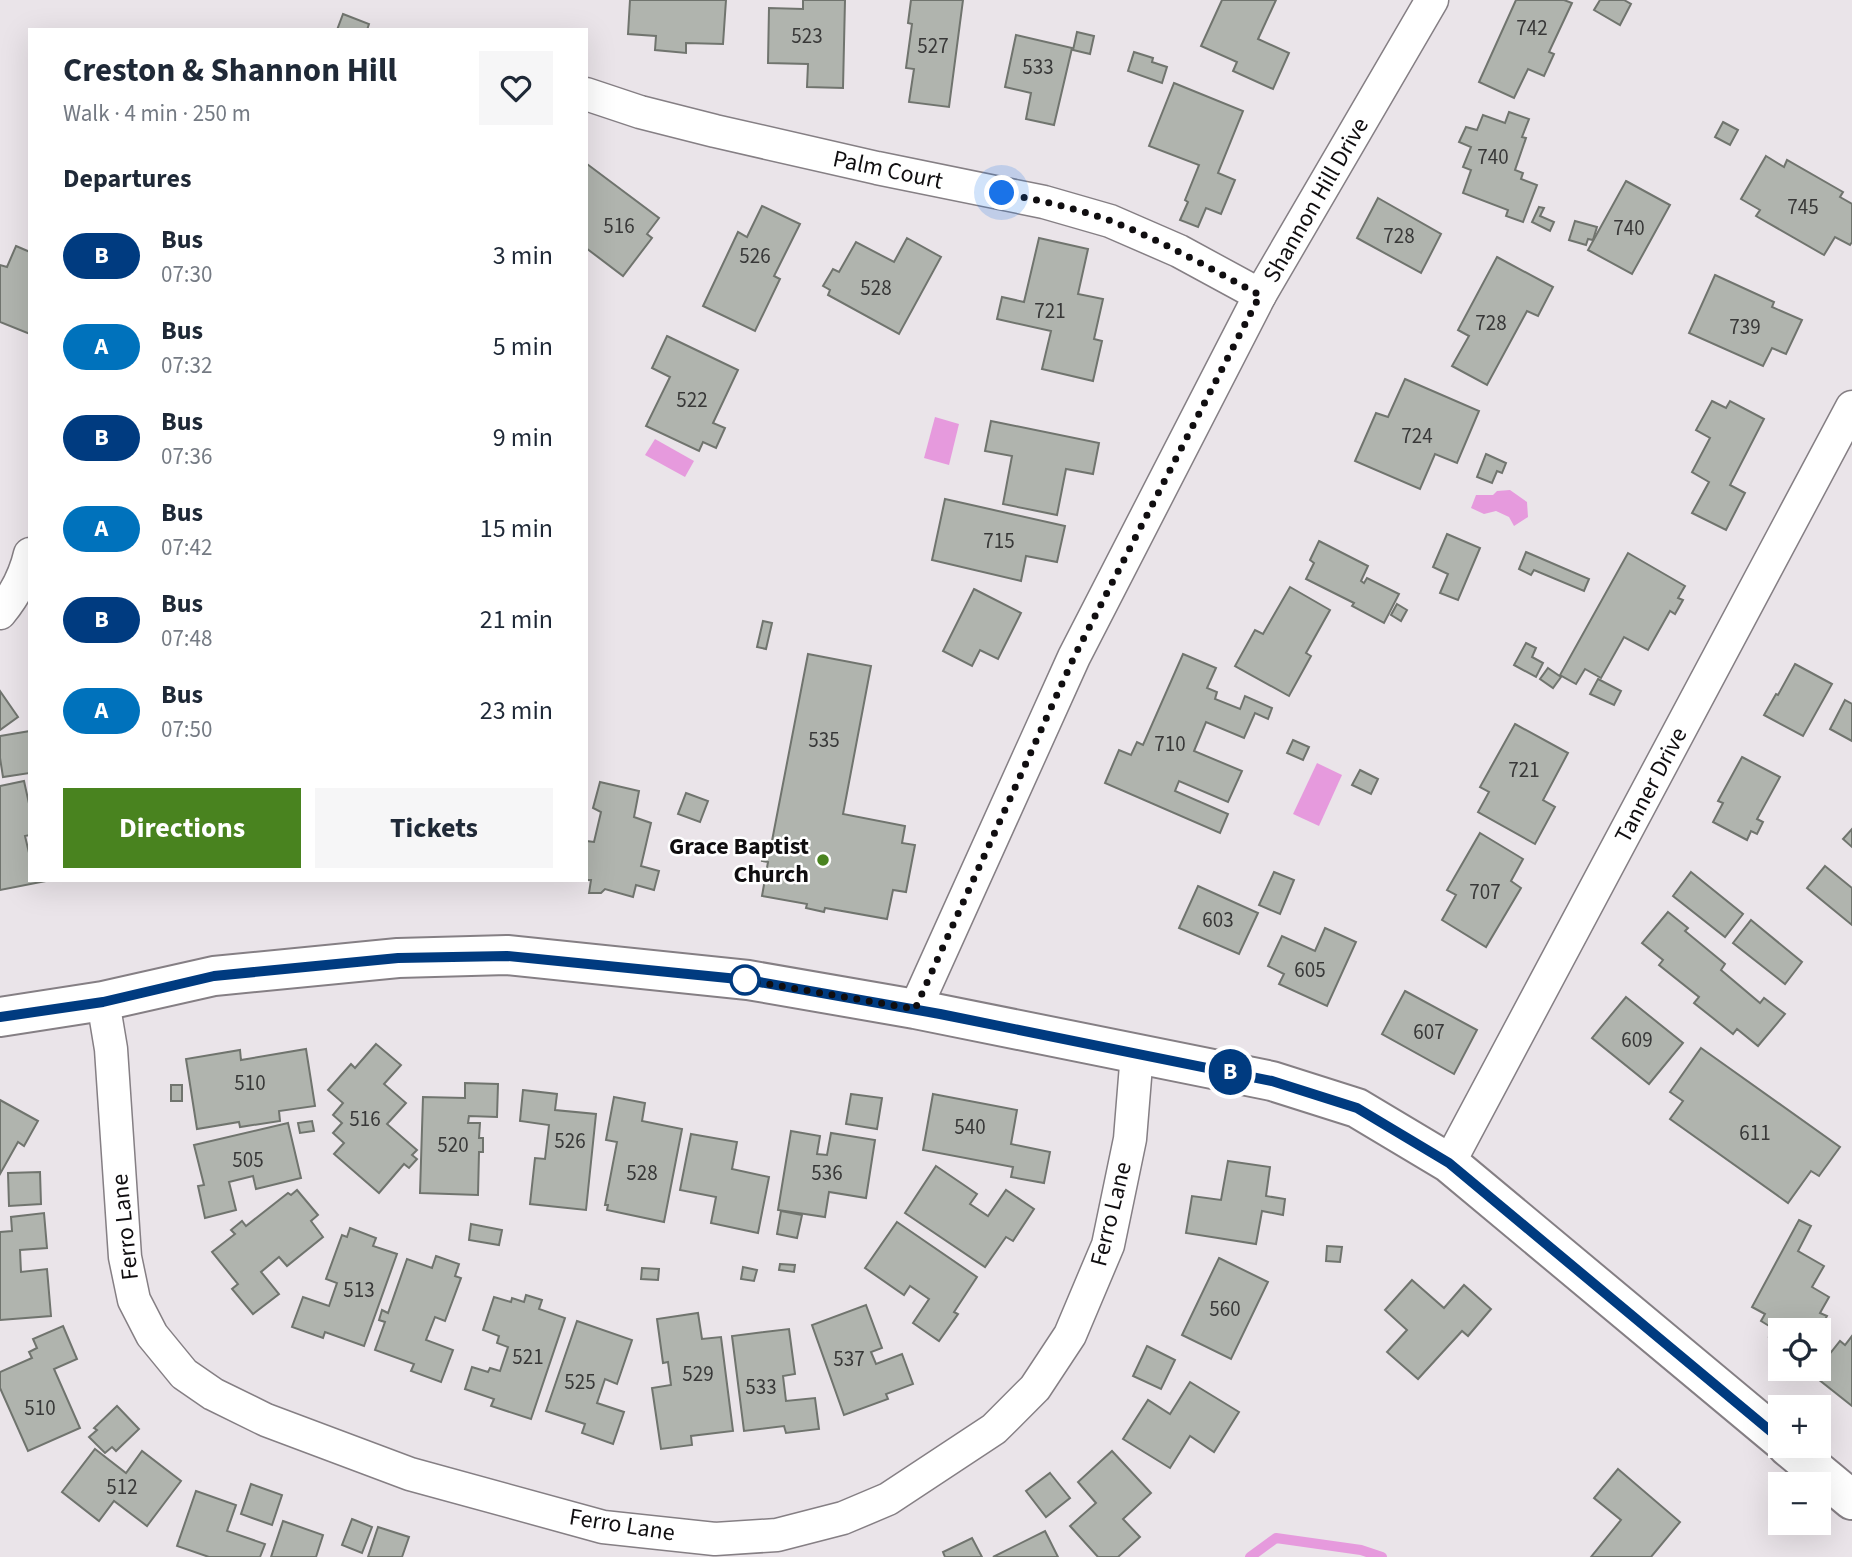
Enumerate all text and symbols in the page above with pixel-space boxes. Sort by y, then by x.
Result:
house number: 742 [1516,13,1548,43]
house number: 523 [791,21,823,51]
house number: 527 [917,31,949,61]
text: Creston & Shannon Hill [63,47,397,94]
button: heart [479,51,553,125]
house number: 533 [1022,52,1054,82]
text: Walk · 4 min · 250 m [63,97,251,130]
street label: Shannon Hill Drive [1254,111,1378,289]
street label: Palm Court [830,141,946,199]
house number: 740 [1477,142,1509,172]
text: Departures [63,160,191,197]
your location [984,175,1019,210]
house number: 745 [1787,192,1819,222]
house number: 516 [603,211,635,241]
house number: 740 [1613,213,1645,243]
text: Bus [161,221,203,258]
house number: 728 [1383,221,1415,251]
text: 3 min [493,237,553,274]
text: B [94,238,109,273]
house number: 526 [739,241,771,271]
text: 07:30 [161,258,212,291]
house number: 528 [860,273,892,303]
house number: 721 [1034,296,1066,326]
house number: 728 [1475,308,1507,338]
text: Bus [161,312,203,349]
house number: 739 [1729,312,1761,342]
text: 5 min [493,328,553,365]
text: A [95,329,108,364]
text: 07:32 [161,349,212,382]
house number: 522 [676,385,708,415]
text: Bus [161,403,203,440]
text: 9 min [493,419,553,456]
text: B [94,420,109,455]
house number: 724 [1401,421,1433,451]
text: 07:36 [161,440,212,473]
text: Bus [161,494,203,531]
text: 15 min [480,510,553,547]
text: A [95,511,108,546]
house number: 715 [983,526,1015,556]
text: 07:42 [161,531,212,564]
text: Bus [161,585,203,622]
text: 21 min [480,601,553,638]
text: B [94,602,109,637]
text: 07:48 [161,622,212,655]
text: Bus [161,676,203,713]
text: 23 min [480,692,553,729]
text: A [95,693,108,728]
text: 07:50 [161,713,212,746]
street label: Tanner Drive [1606,721,1696,849]
house number: 535 [808,725,840,755]
house number: 710 [1154,729,1186,759]
house number: 721 [1508,755,1540,785]
button: Directions [63,788,301,868]
button: Tickets [315,788,553,868]
place label: Grace Baptist Church [669,829,809,892]
marker: Grace Baptist Church [815,852,831,868]
house number: 707 [1469,877,1501,907]
house number: 603 [1202,905,1234,935]
house number: 605 [1294,955,1326,985]
unlabelled marker [730,965,760,995]
house number: 607 [1413,1017,1445,1047]
house number: 609 [1621,1025,1653,1055]
line badge: B [1207,1049,1253,1095]
text: B [1223,1054,1237,1089]
house number: 510 [234,1068,266,1098]
house number: 516 [349,1104,381,1134]
house number: 540 [954,1112,986,1142]
house number: 611 [1739,1118,1771,1148]
house number: 526 [554,1126,586,1156]
house number: 520 [437,1130,469,1160]
house number: 505 [232,1145,264,1175]
house number: 528 [626,1158,658,1188]
house number: 536 [811,1158,843,1188]
street label: Ferro Lane [1081,1158,1141,1270]
street label: Ferro Lane [102,1172,148,1282]
house number: 513 [343,1275,375,1305]
house number: 560 [1209,1294,1241,1324]
map controls [1768,1318,1831,1535]
button: locate [1768,1318,1831,1381]
house number: 521 [512,1342,544,1372]
house number: 537 [833,1344,865,1374]
house number: 529 [682,1359,714,1389]
house number: 525 [564,1367,596,1397]
house number: 533 [745,1372,777,1402]
house number: 510 [24,1393,56,1423]
button: + [1768,1395,1831,1458]
house number: 512 [106,1472,138,1502]
button: − [1768,1472,1831,1535]
street label: Ferro Lane [567,1499,677,1551]

